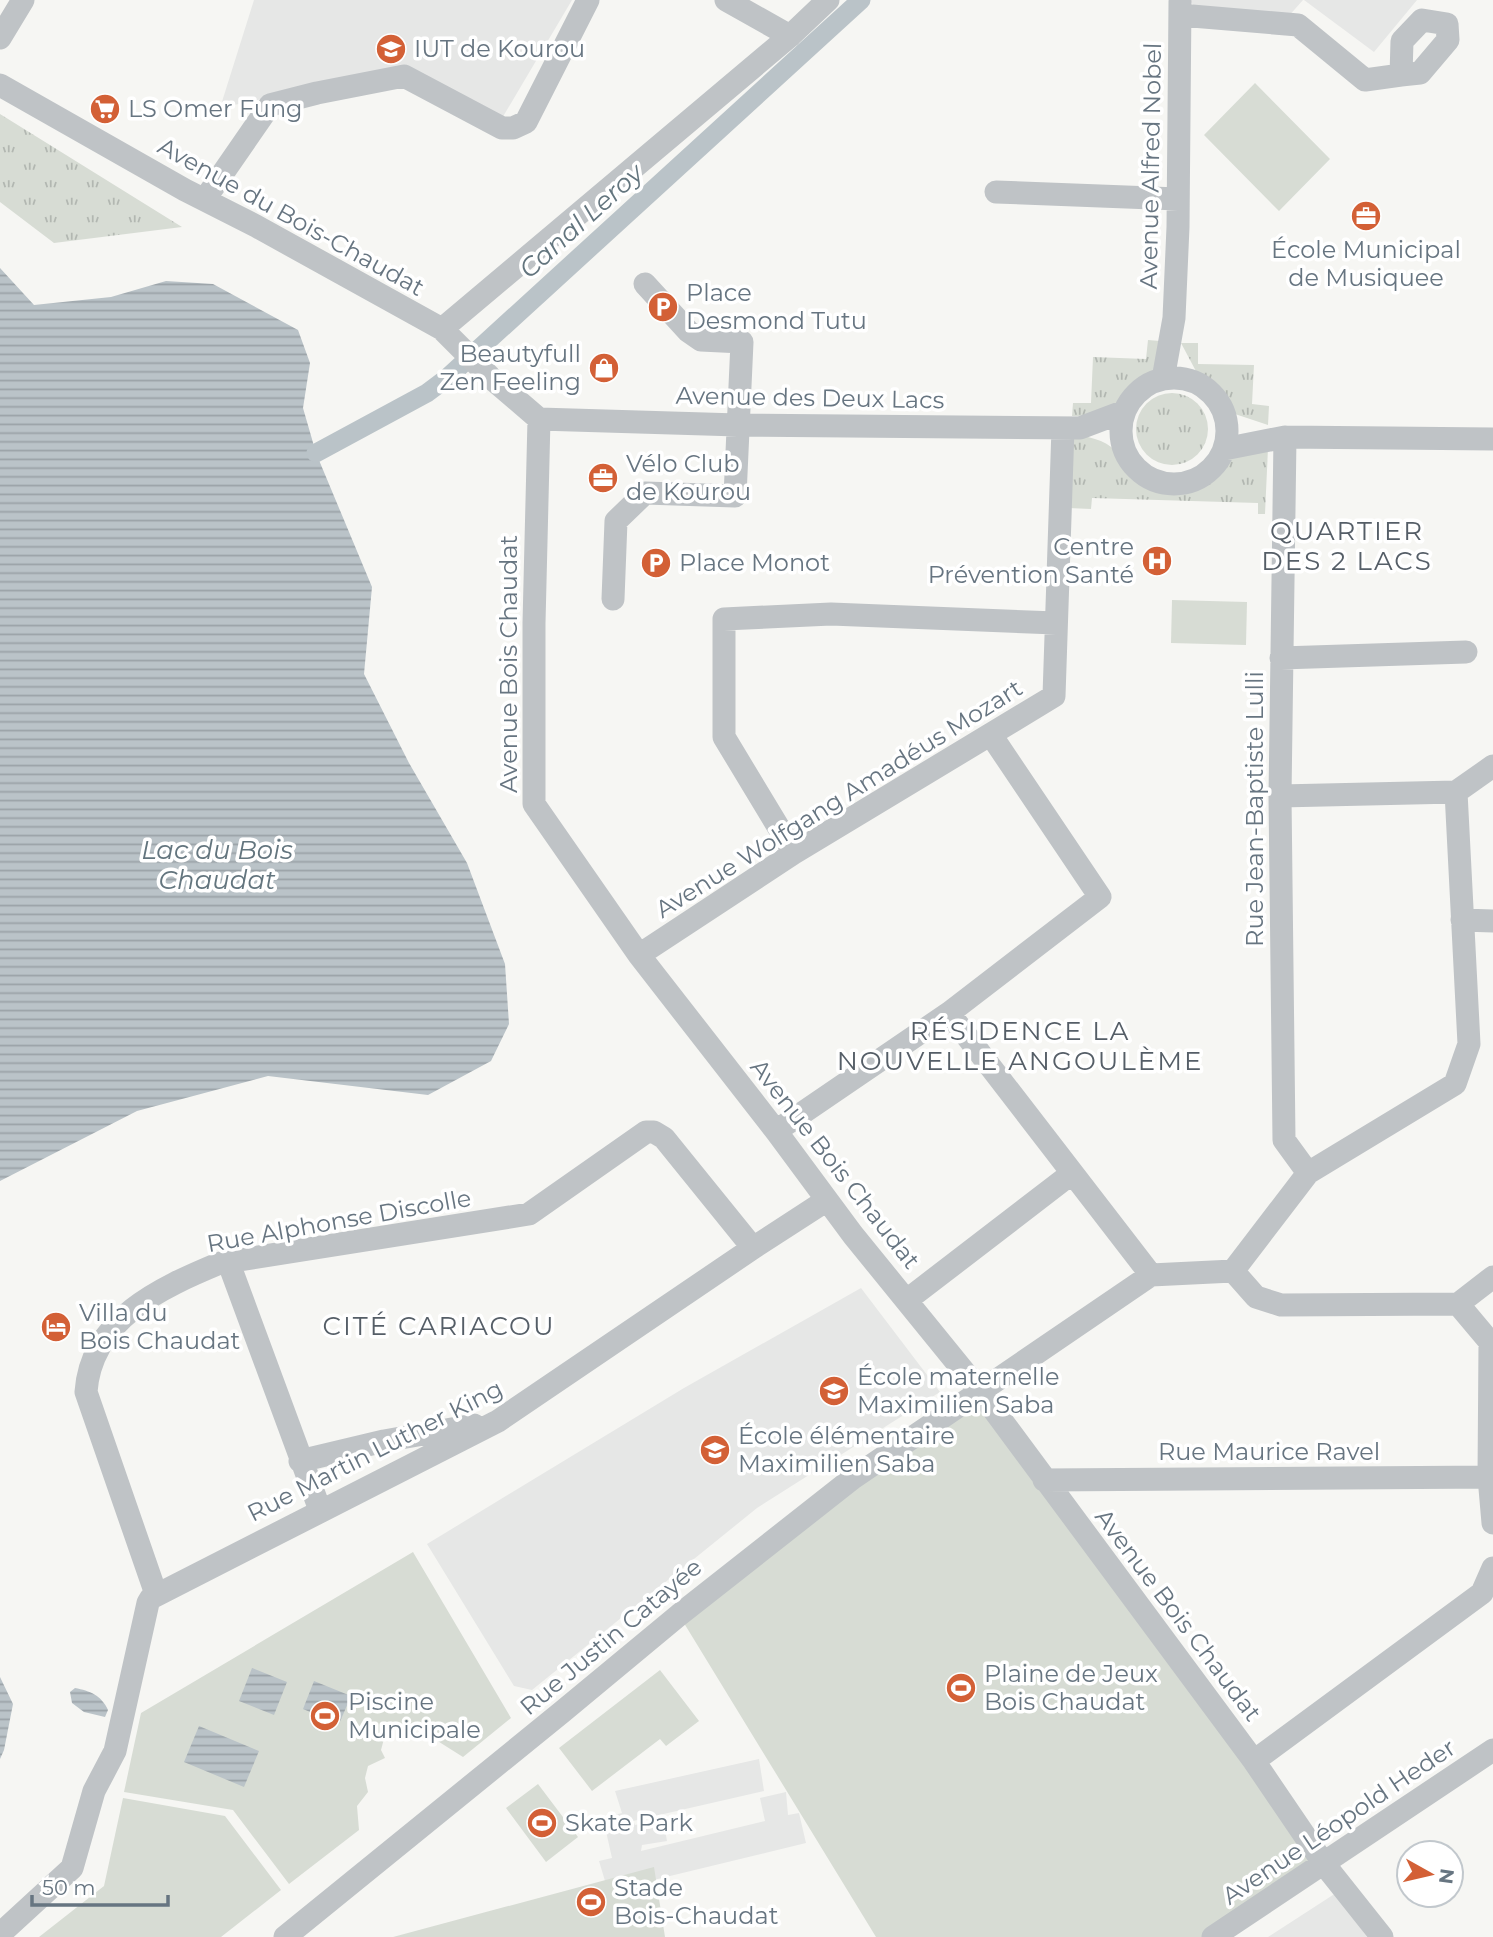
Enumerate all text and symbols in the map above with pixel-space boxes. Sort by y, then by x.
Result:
school or university icon: IUT de Kourou [374,32,408,66]
place label: IUT de Kourou [414,34,585,63]
street label: Avenue Alfred Nobel [1134,42,1167,290]
supermarket icon: LS Omer Fung [88,92,122,126]
place label: LS Omer Fung [128,94,303,123]
street label: Avenue du Bois-Chaudat [153,131,430,302]
water label: Canal Leroy [512,156,651,285]
office icon: École Municipal de Musiquee [1349,199,1383,233]
place label: École Municipal de Musiquee [1271,235,1461,292]
place label: Place Desmond Tutu [686,278,867,335]
parking icon: Place Desmond Tutu [646,290,680,324]
place label: Beautyfull Zen Feeling [439,339,581,396]
shop icon: Beautyfull Zen Feeling [587,351,621,385]
street label: Avenue des Deux Lacs [675,381,945,414]
place label: Vélo Club de Kourou [626,449,751,506]
office icon: Vélo Club de Kourou [586,461,620,495]
district label: QUARTIER DES 2 LACS [1261,515,1433,577]
place label: Centre Prévention Santé [928,532,1134,589]
street label: Avenue Bois Chaudat [494,535,523,793]
hospital icon: Centre Prévention Santé [1140,544,1174,578]
parking icon: Place Monot [639,546,673,580]
place label: Place Monot [679,548,830,577]
street label: Rue Jean-Baptiste Lulli [1240,671,1269,947]
street label: Avenue Wolfgang Amadéus Mozart [650,673,1028,924]
water label: Lac du Bois Chaudat [141,834,293,896]
district label: RÉSIDENCE LA NOUVELLE ANGOULÈME [837,1015,1203,1077]
street label: Avenue Bois Chaudat [744,1053,926,1275]
street label: Rue Alphonse Discolle [204,1183,473,1258]
place label: Villa du Bois Chaudat [79,1298,241,1355]
hotel icon: Villa du Bois Chaudat [39,1310,73,1344]
district label: CITÉ CARIACOU [323,1310,556,1342]
place label: École maternelle Maximilien Saba [857,1362,1059,1419]
street label: Rue Martin Luther King [242,1373,507,1528]
school or university icon: École maternelle Maximilien Saba [817,1374,851,1408]
place label: École élémentaire Maximilien Saba [738,1421,955,1478]
school or university icon: École élémentaire Maximilien Saba [698,1433,732,1467]
street label: Rue Maurice Ravel [1158,1437,1380,1466]
street label: Avenue Bois Chaudat [1089,1503,1268,1727]
street label: Rue Justin Catayée [514,1552,707,1721]
place label: Plaine de Jeux Bois Chaudat [984,1659,1158,1716]
sports icon: Plaine de Jeux Bois Chaudat [944,1671,978,1705]
place label: Piscine Municipale [348,1687,481,1744]
sports icon: Piscine Municipale [308,1699,342,1733]
street label: Avenue Léopold Heder [1217,1733,1461,1911]
sports icon: Skate Park [525,1806,559,1840]
place label: Skate Park [565,1808,694,1837]
north arrow [1395,1839,1465,1909]
scale bar [32,1864,168,1908]
text: N [1434,1867,1459,1886]
place label: Stade Bois-Chaudat [614,1873,779,1930]
text: 50 m [42,1875,96,1900]
sports icon: Stade Bois-Chaudat [574,1885,608,1919]

